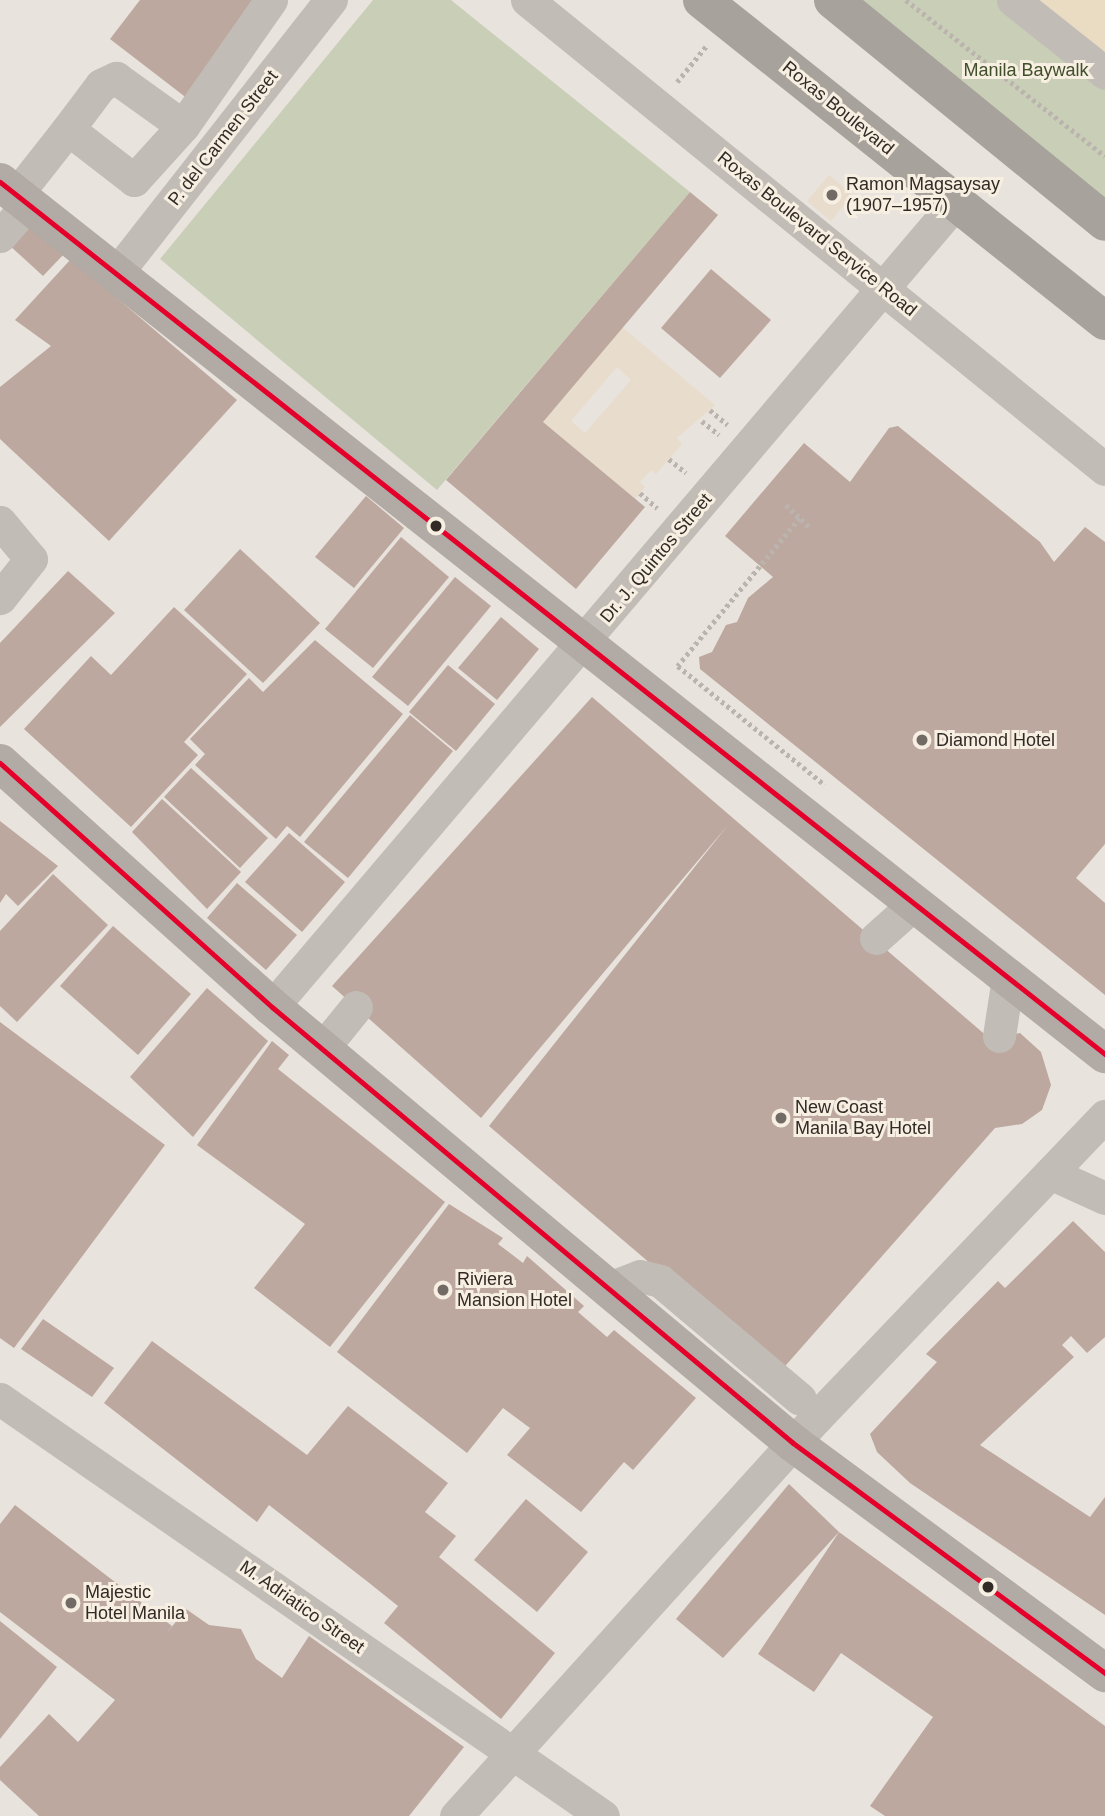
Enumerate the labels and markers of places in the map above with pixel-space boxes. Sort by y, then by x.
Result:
place label: Ramon Magsaysay (1907–1957) [846,174,1000,216]
marker: Ramon Magsaysay (1907–1957) [824,187,840,203]
unlabelled marker [429,519,443,533]
place label: Diamond Hotel [936,729,1055,751]
marker: Diamond Hotel [914,732,930,748]
place label: New Coast Manila Bay Hotel [795,1097,931,1140]
marker: New Coast Manila Bay Hotel [773,1110,789,1126]
place label: Riviera Mansion Hotel [457,1269,572,1312]
marker: Riviera Mansion Hotel [435,1282,451,1298]
unlabelled marker [981,1580,995,1594]
place label: Majestic Hotel Manila [85,1582,185,1624]
marker: Majestic Hotel Manila [63,1595,79,1611]

